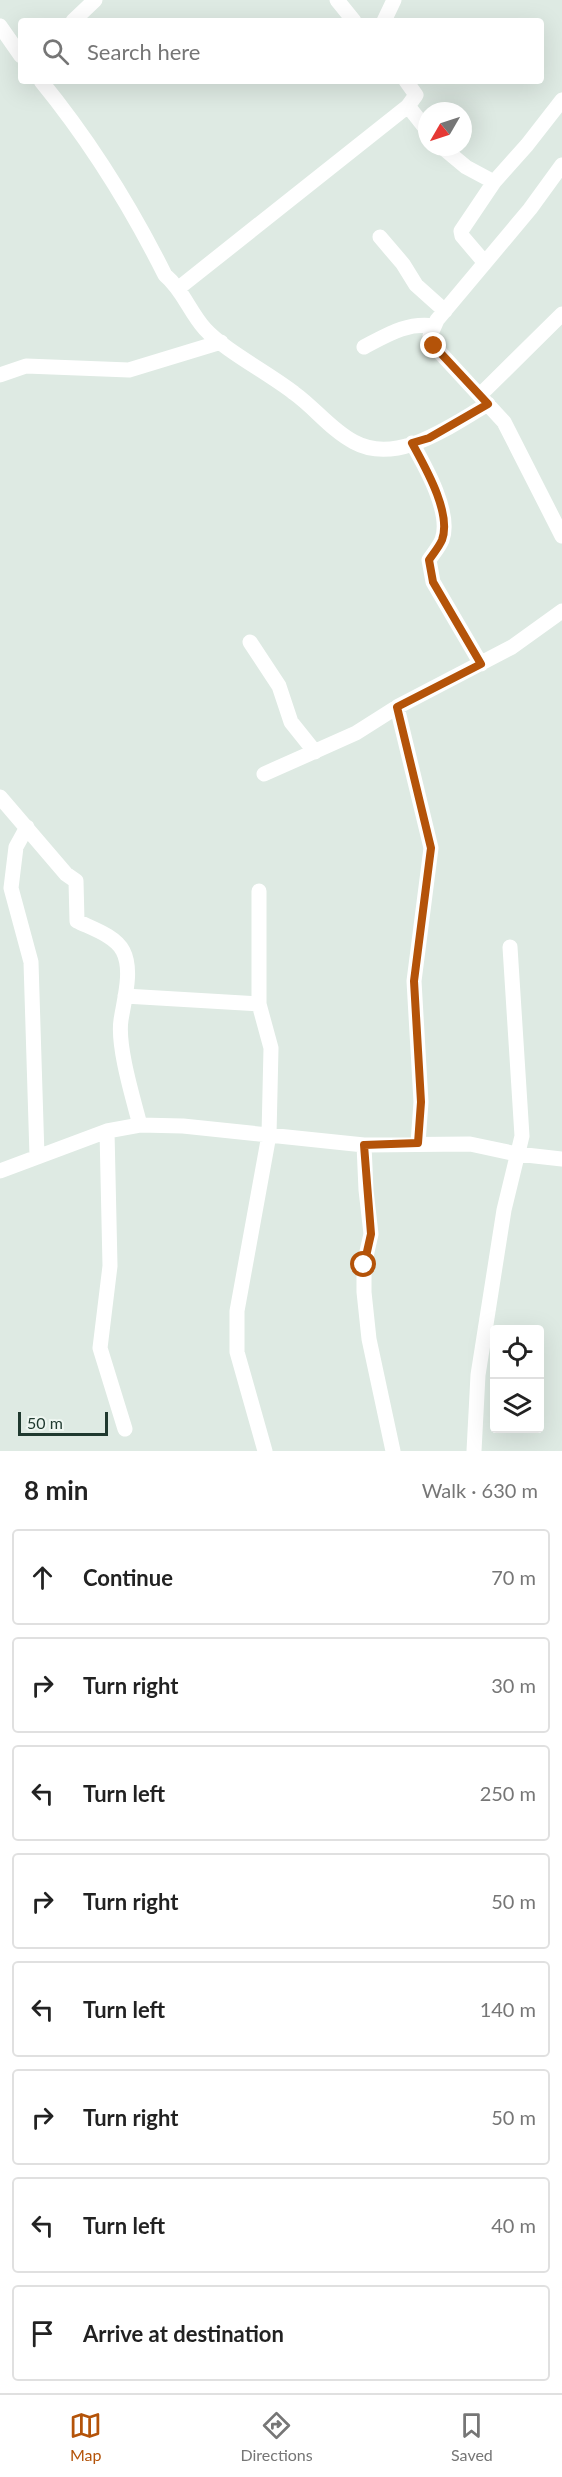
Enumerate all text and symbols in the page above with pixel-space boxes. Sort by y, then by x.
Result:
search box [18,18,544,84]
icon: search [39,35,72,68]
text: Search here [87,38,200,65]
north arrow [418,102,472,156]
route end [420,332,446,358]
route start [350,1251,376,1277]
map controls [490,1325,544,1433]
button: locate [490,1325,544,1379]
button: layers [490,1379,544,1433]
scale bar [18,1409,108,1436]
text: 50 m [27,1413,63,1432]
text: 8 min [24,1474,88,1506]
text: Walk · 630 m [422,1478,538,1502]
icon: ahead [26,1561,59,1594]
text: Continue [83,1564,173,1591]
text: 70 m [491,1565,536,1589]
icon: right [26,1669,59,1702]
text: Turn right [83,1672,178,1699]
text: 30 m [491,1673,536,1697]
icon: left [26,1777,59,1810]
text: Turn left [83,1780,165,1807]
text: 250 m [480,1781,536,1805]
icon: right [26,1885,59,1918]
text: Turn right [83,1888,178,1915]
text: 50 m [491,1889,536,1913]
icon: left [26,1993,59,2026]
text: Turn left [83,1996,165,2023]
text: 140 m [480,1997,536,2021]
icon: right [26,2101,59,2134]
text: Turn right [83,2104,178,2131]
text: 50 m [491,2105,536,2129]
icon: left [26,2209,59,2242]
text: Turn left [83,2212,165,2239]
text: 40 m [491,2213,536,2237]
icon: arrive [26,2317,59,2350]
text: Arrive at destination [83,2320,284,2347]
tab: Map [69,2409,102,2464]
tab: Directions [240,2409,313,2464]
tab: Saved [451,2409,493,2464]

